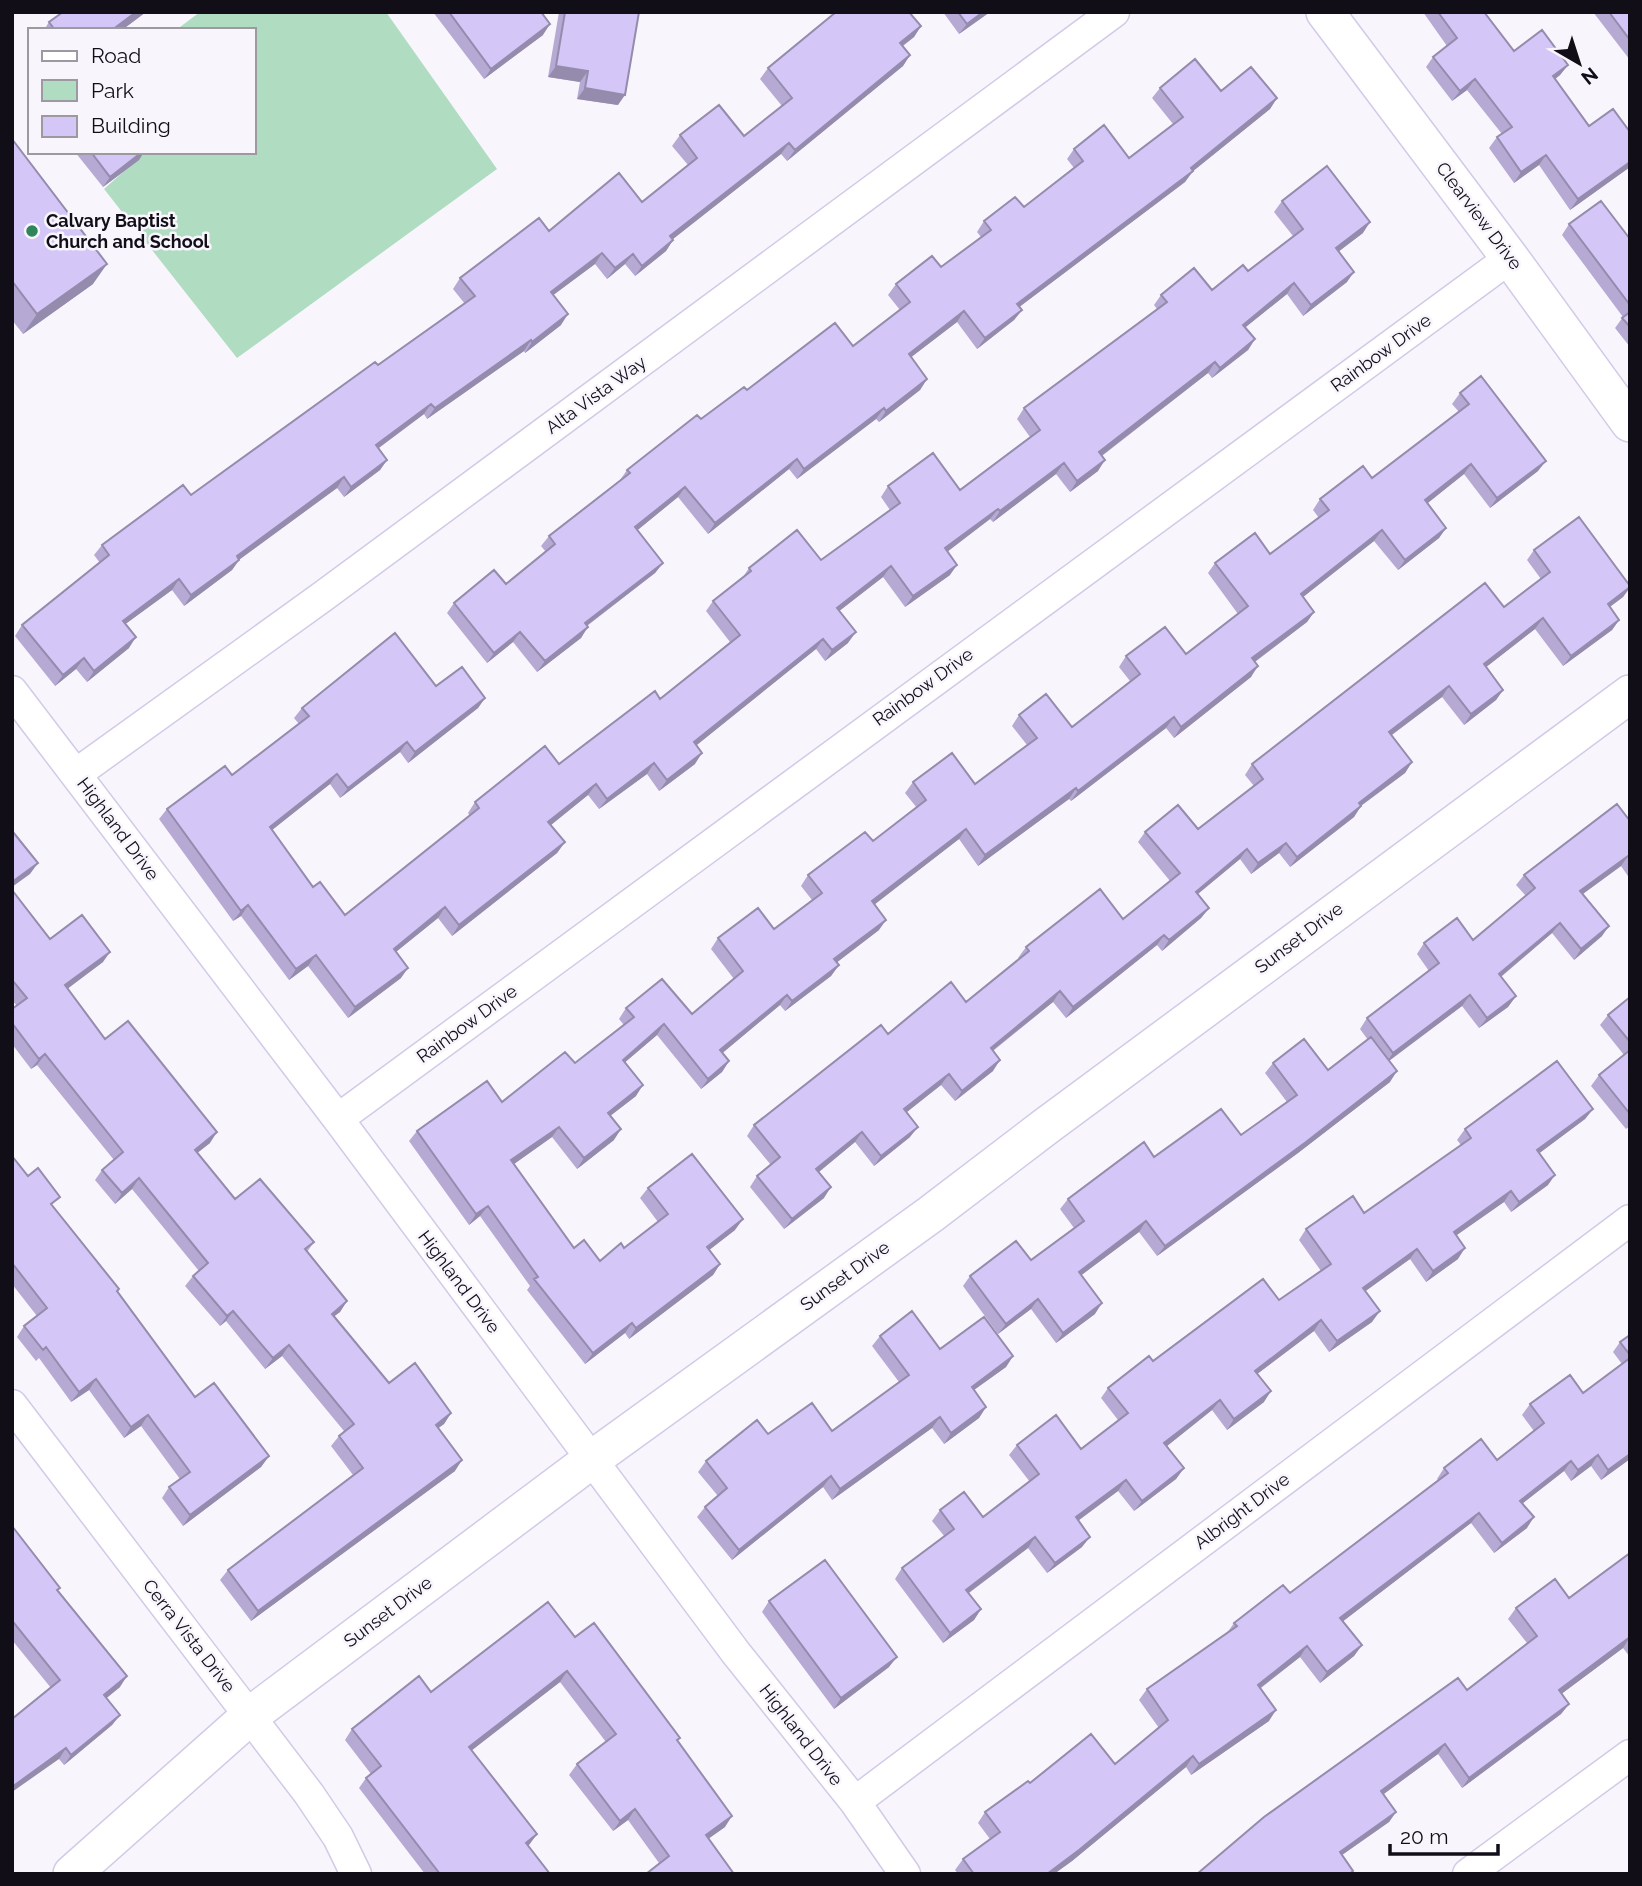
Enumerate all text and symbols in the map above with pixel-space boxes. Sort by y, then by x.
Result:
legend [28,28,256,154]
north arrow [1544,28,1614,98]
text: Road [91,43,141,68]
text: N [1577,63,1602,89]
text: Park [91,78,134,103]
text: Building [91,113,171,138]
street label: Clearview Drive [1432,158,1527,274]
place label: Calvary Baptist Church and School [46,210,210,252]
marker: Calvary Baptist Church and School [24,223,40,239]
street label: Rainbow Drive [1326,309,1435,396]
street label: Alta Vista Way [542,351,650,438]
street label: Rainbow Drive [868,643,977,730]
street label: Highland Drive [73,773,164,884]
street label: Sunset Drive [1251,897,1347,978]
street label: Rainbow Drive [412,980,521,1067]
street label: Highland Drive [414,1226,505,1337]
street label: Sunset Drive [796,1236,894,1315]
street label: Albright Drive [1190,1468,1294,1553]
street label: Sunset Drive [340,1571,436,1652]
street label: Cerra Vista Drive [139,1575,240,1697]
street label: Highland Drive [755,1680,848,1790]
scale bar [1390,1812,1498,1856]
text: 20 m [1400,1824,1448,1849]

